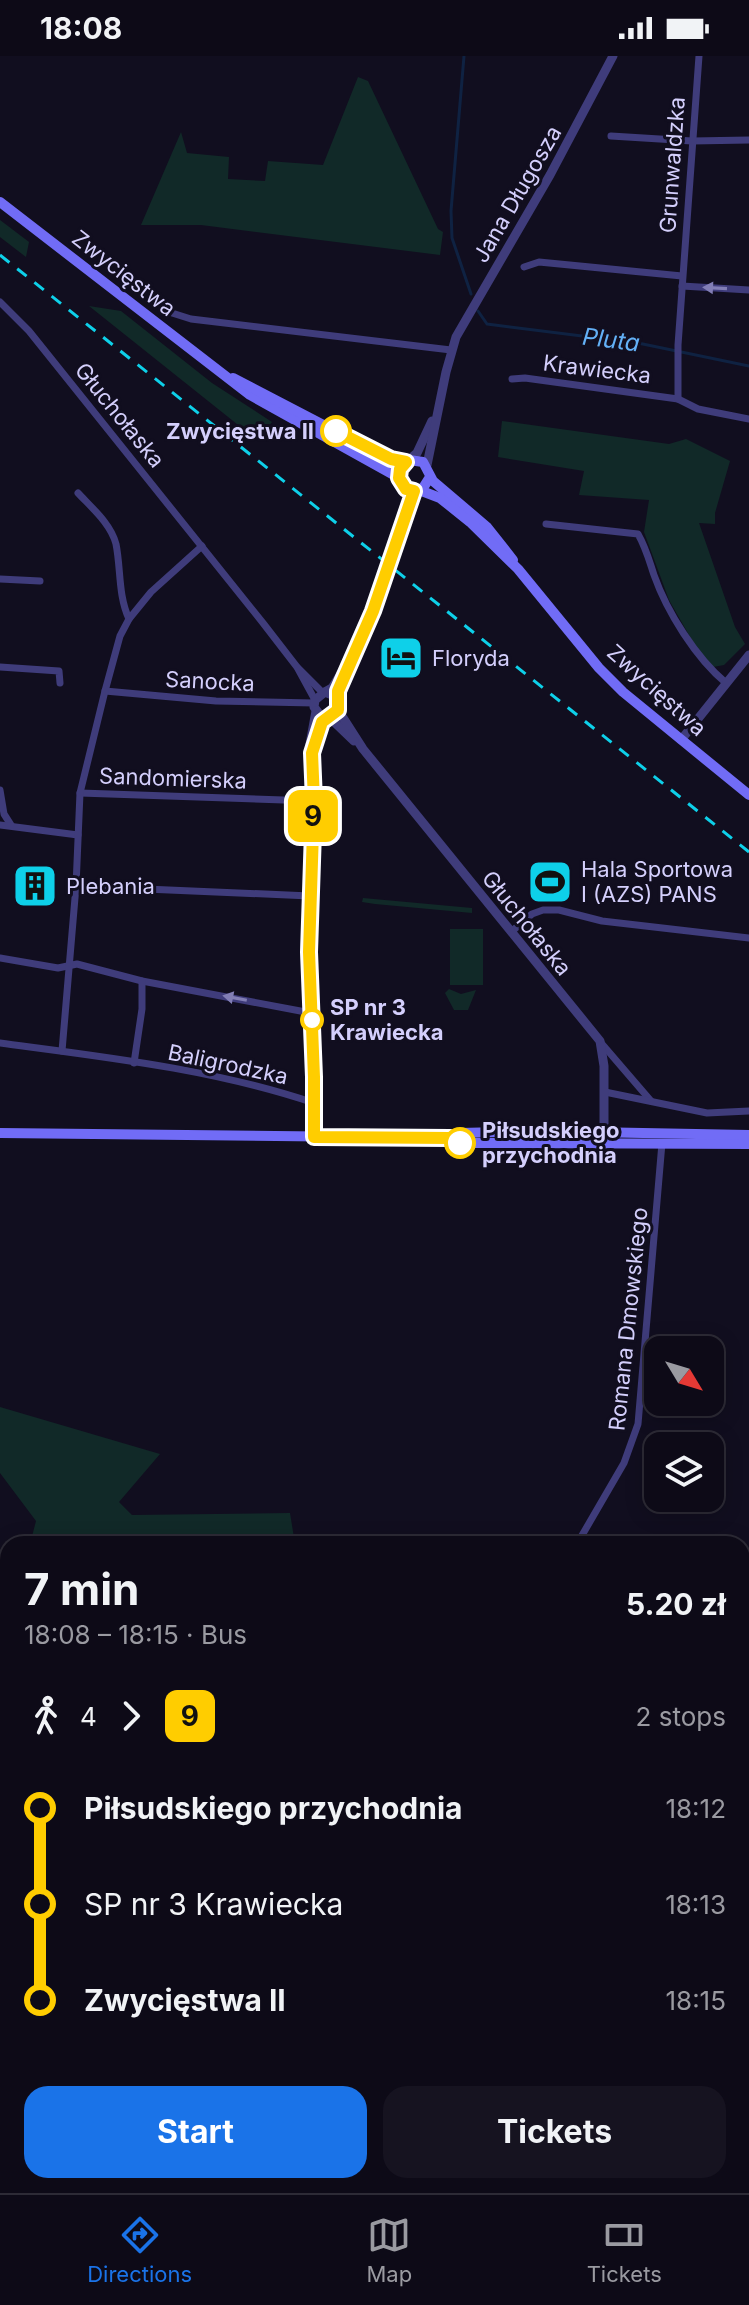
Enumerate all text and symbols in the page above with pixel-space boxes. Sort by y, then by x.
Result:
text: 18:08 [40,10,122,46]
street label: Grunwaldzka [654,96,690,234]
street label: Jana Długosza [467,121,567,267]
street label: Zwycięstwa [67,225,181,321]
one-way arrow [702,282,727,295]
water label: Pluta [581,322,641,357]
street label: Krawiecka [542,349,652,389]
street label: Głuchołaska [70,357,170,473]
marker: Zwycięstwa II [321,416,351,446]
place label: Zwycięstwa II [166,418,314,444]
hotel icon: Floryda [377,634,425,682]
street label: Zwycięstwa [602,639,712,741]
place label: Floryda [432,645,510,671]
street label: Sanocka [165,666,255,696]
street label: Sandomierska [99,762,247,794]
line badge: 9 [287,790,339,842]
text: 9 [304,799,322,833]
place label: Hala Sportowa I (AZS) PANS [581,856,733,907]
sports icon: Hala Sportowa I (AZS) PANS [526,858,574,906]
building icon: Plebania [11,862,59,910]
street label: Głuchołaska [477,865,577,981]
place label: Plebania [66,873,155,899]
one-way arrow [222,992,247,1004]
place label: SP nr 3 Krawiecka [330,994,444,1045]
marker: SP nr 3 Krawiecka [301,1009,323,1031]
street label: Baligrodzka [166,1039,290,1089]
place label: Piłsudskiego przychodnia [482,1117,620,1168]
marker: Piłsudskiego przychodnia [445,1128,475,1158]
street label: Romana Dmowskiego [603,1206,653,1432]
north arrow [644,1336,724,1416]
map controls [644,1336,724,1512]
button: layers [644,1432,724,1512]
text: 7 min [24,1562,139,1616]
text: 5.20 zł [626,1586,726,1622]
text: 18:08 – 18:15 · Bus [24,1619,247,1650]
icon: walk [24,1694,68,1738]
icon: forward [109,1694,153,1738]
text: 9 [181,1699,199,1733]
text: 4 [80,1701,97,1732]
text: 2 stops [636,1701,726,1732]
text: Piłsudskiego przychodnia [84,1790,462,1826]
text: 18:12 [665,1793,726,1824]
text: SP nr 3 Krawiecka [84,1886,343,1922]
text: 18:13 [665,1889,726,1920]
text: Zwycięstwa II [84,1982,286,2018]
text: 18:15 [665,1985,726,2016]
button: Start [24,2086,367,2178]
button: Tickets [383,2086,726,2178]
tab: Directions [87,2213,192,2287]
tab: Map [367,2213,412,2287]
tab: Tickets [587,2213,662,2287]

